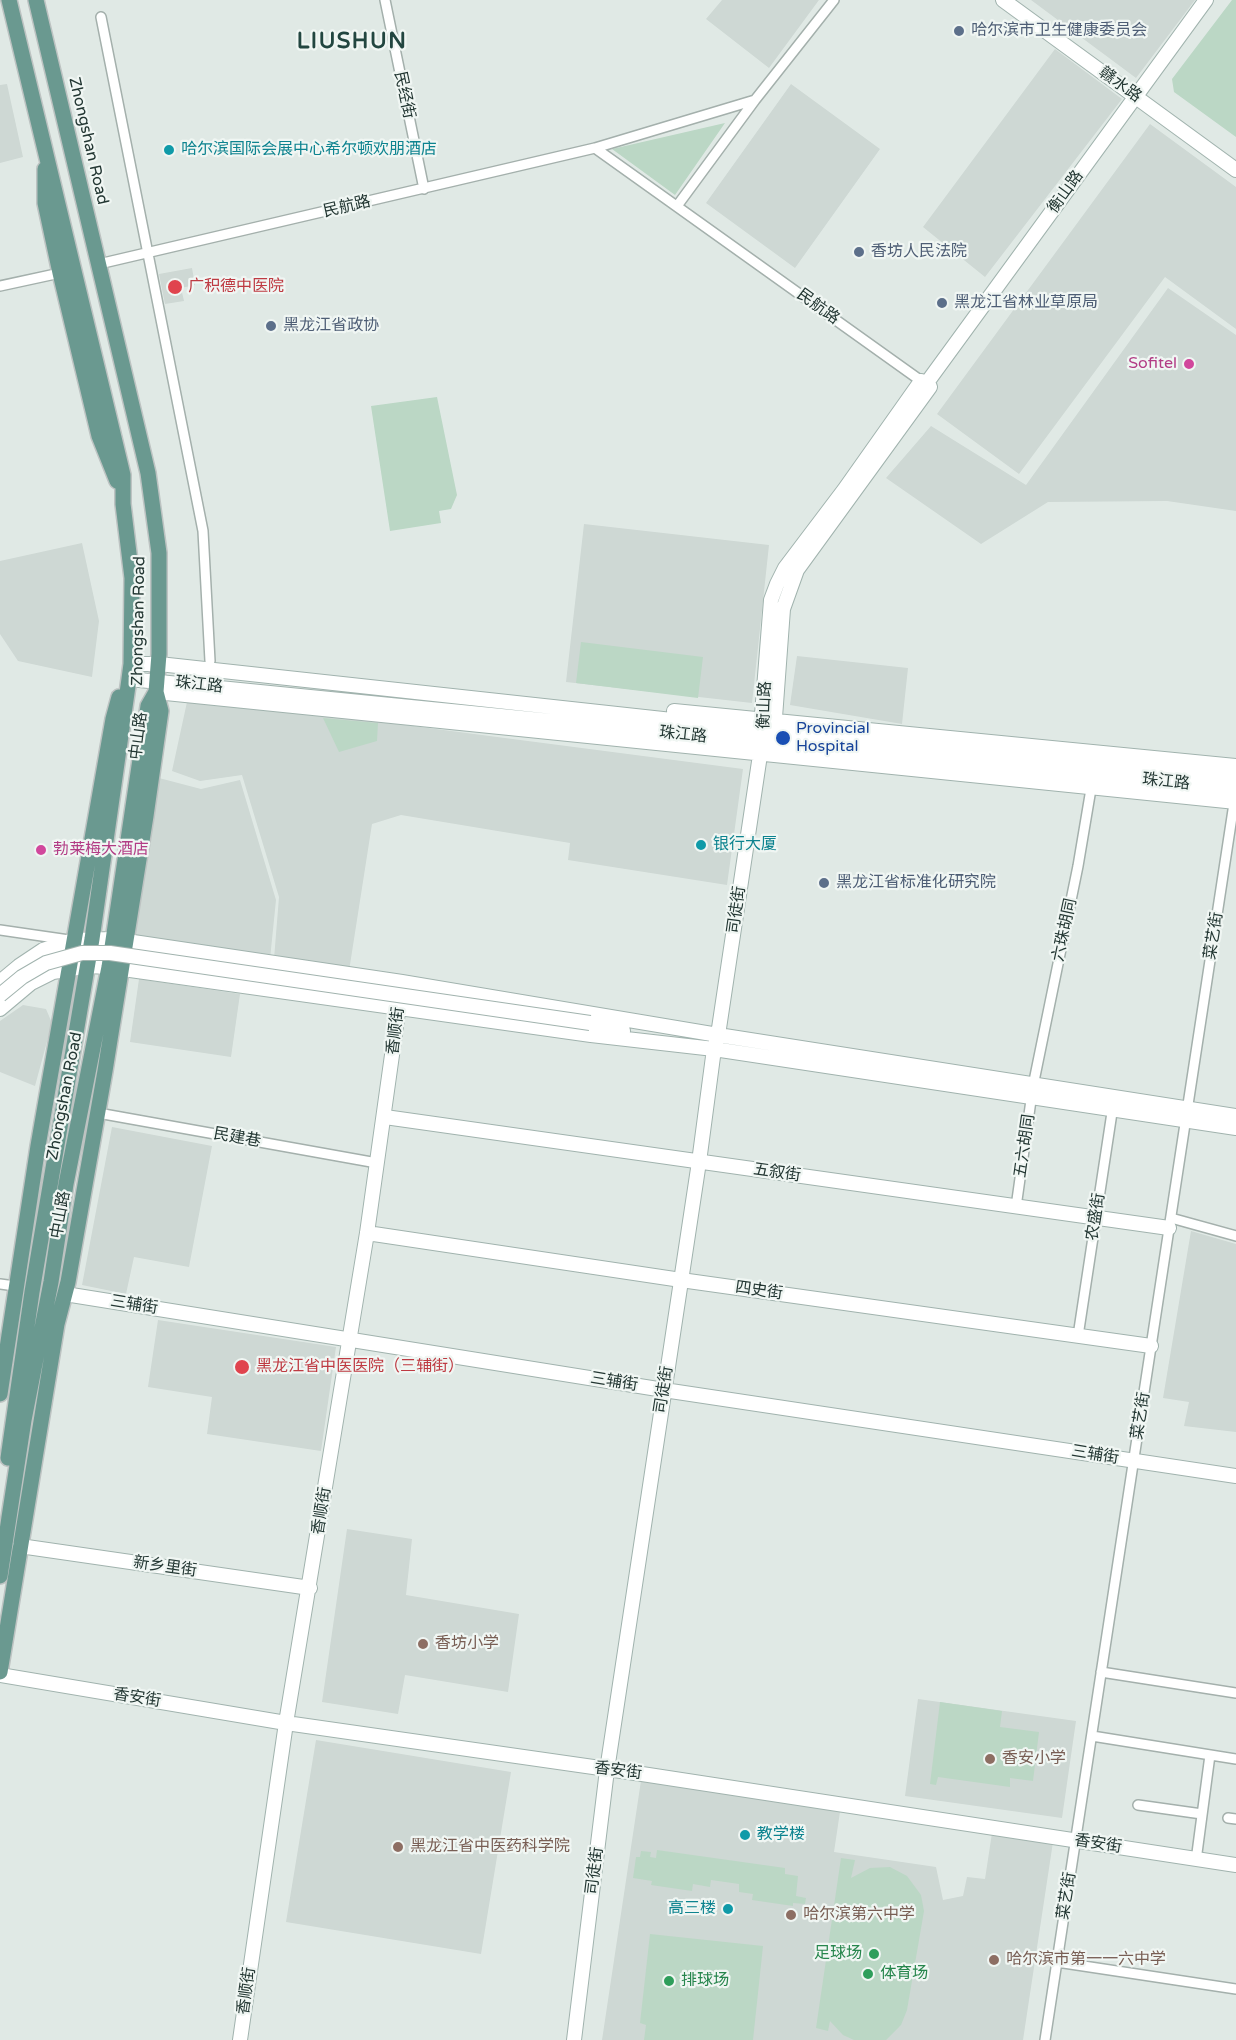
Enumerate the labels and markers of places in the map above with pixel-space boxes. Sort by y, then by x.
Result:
place label: 哈尔滨市卫生健康委员会 [971,21,1147,41]
marker: 哈尔滨市卫生健康委员会 [952,24,966,38]
place label: 哈尔滨国际会展中心希尔顿欢朋酒店 [181,140,437,160]
marker: 哈尔滨国际会展中心希尔顿欢朋酒店 [162,143,176,157]
place label: 香坊人民法院 [871,242,967,262]
marker: 香坊人民法院 [852,245,866,259]
place label: 广积德中医院 [188,277,284,297]
marker: 广积德中医院 [166,278,184,296]
place label: 黑龙江省林业草原局 [954,293,1098,313]
marker: 黑龙江省林业草原局 [935,296,949,310]
place label: 黑龙江省政协 [283,316,379,336]
marker: 黑龙江省政协 [264,319,278,333]
place label: Sofitel [1128,354,1177,374]
marker: Sofitel [1182,357,1196,371]
place label: Provincial Hospital [796,719,870,757]
marker: Provincial Hospital [774,729,792,747]
place label: 银行大厦 [713,835,777,855]
marker: 银行大厦 [694,838,708,852]
place label: 勃莱梅大酒店 [53,840,149,860]
marker: 勃莱梅大酒店 [34,843,48,857]
place label: 黑龙江省标准化研究院 [836,873,996,893]
marker: 黑龙江省标准化研究院 [817,876,831,890]
place label: 黑龙江省中医医院（三辅街） [256,1357,464,1377]
marker: 黑龙江省中医医院（三辅街） [233,1358,251,1376]
place label: 香坊小学 [435,1634,499,1654]
marker: 香坊小学 [416,1637,430,1651]
place label: 香安小学 [1002,1749,1066,1769]
marker: 香安小学 [983,1752,997,1766]
place label: 教学楼 [757,1825,805,1845]
marker: 教学楼 [738,1828,752,1842]
place label: 黑龙江省中医药科学院 [410,1837,570,1857]
marker: 黑龙江省中医药科学院 [391,1840,405,1854]
place label: 高三楼 [668,1899,716,1919]
marker: 高三楼 [721,1902,735,1916]
place label: 哈尔滨第六中学 [803,1905,915,1925]
marker: 哈尔滨第六中学 [784,1908,798,1922]
place label: 足球场 [814,1944,862,1964]
marker: 足球场 [867,1947,881,1961]
place label: 哈尔滨市第一一六中学 [1006,1950,1166,1970]
marker: 哈尔滨市第一一六中学 [987,1953,1001,1967]
place label: 体育场 [880,1964,928,1984]
marker: 体育场 [861,1967,875,1981]
place label: 排球场 [681,1971,729,1991]
marker: 排球场 [662,1974,676,1988]

